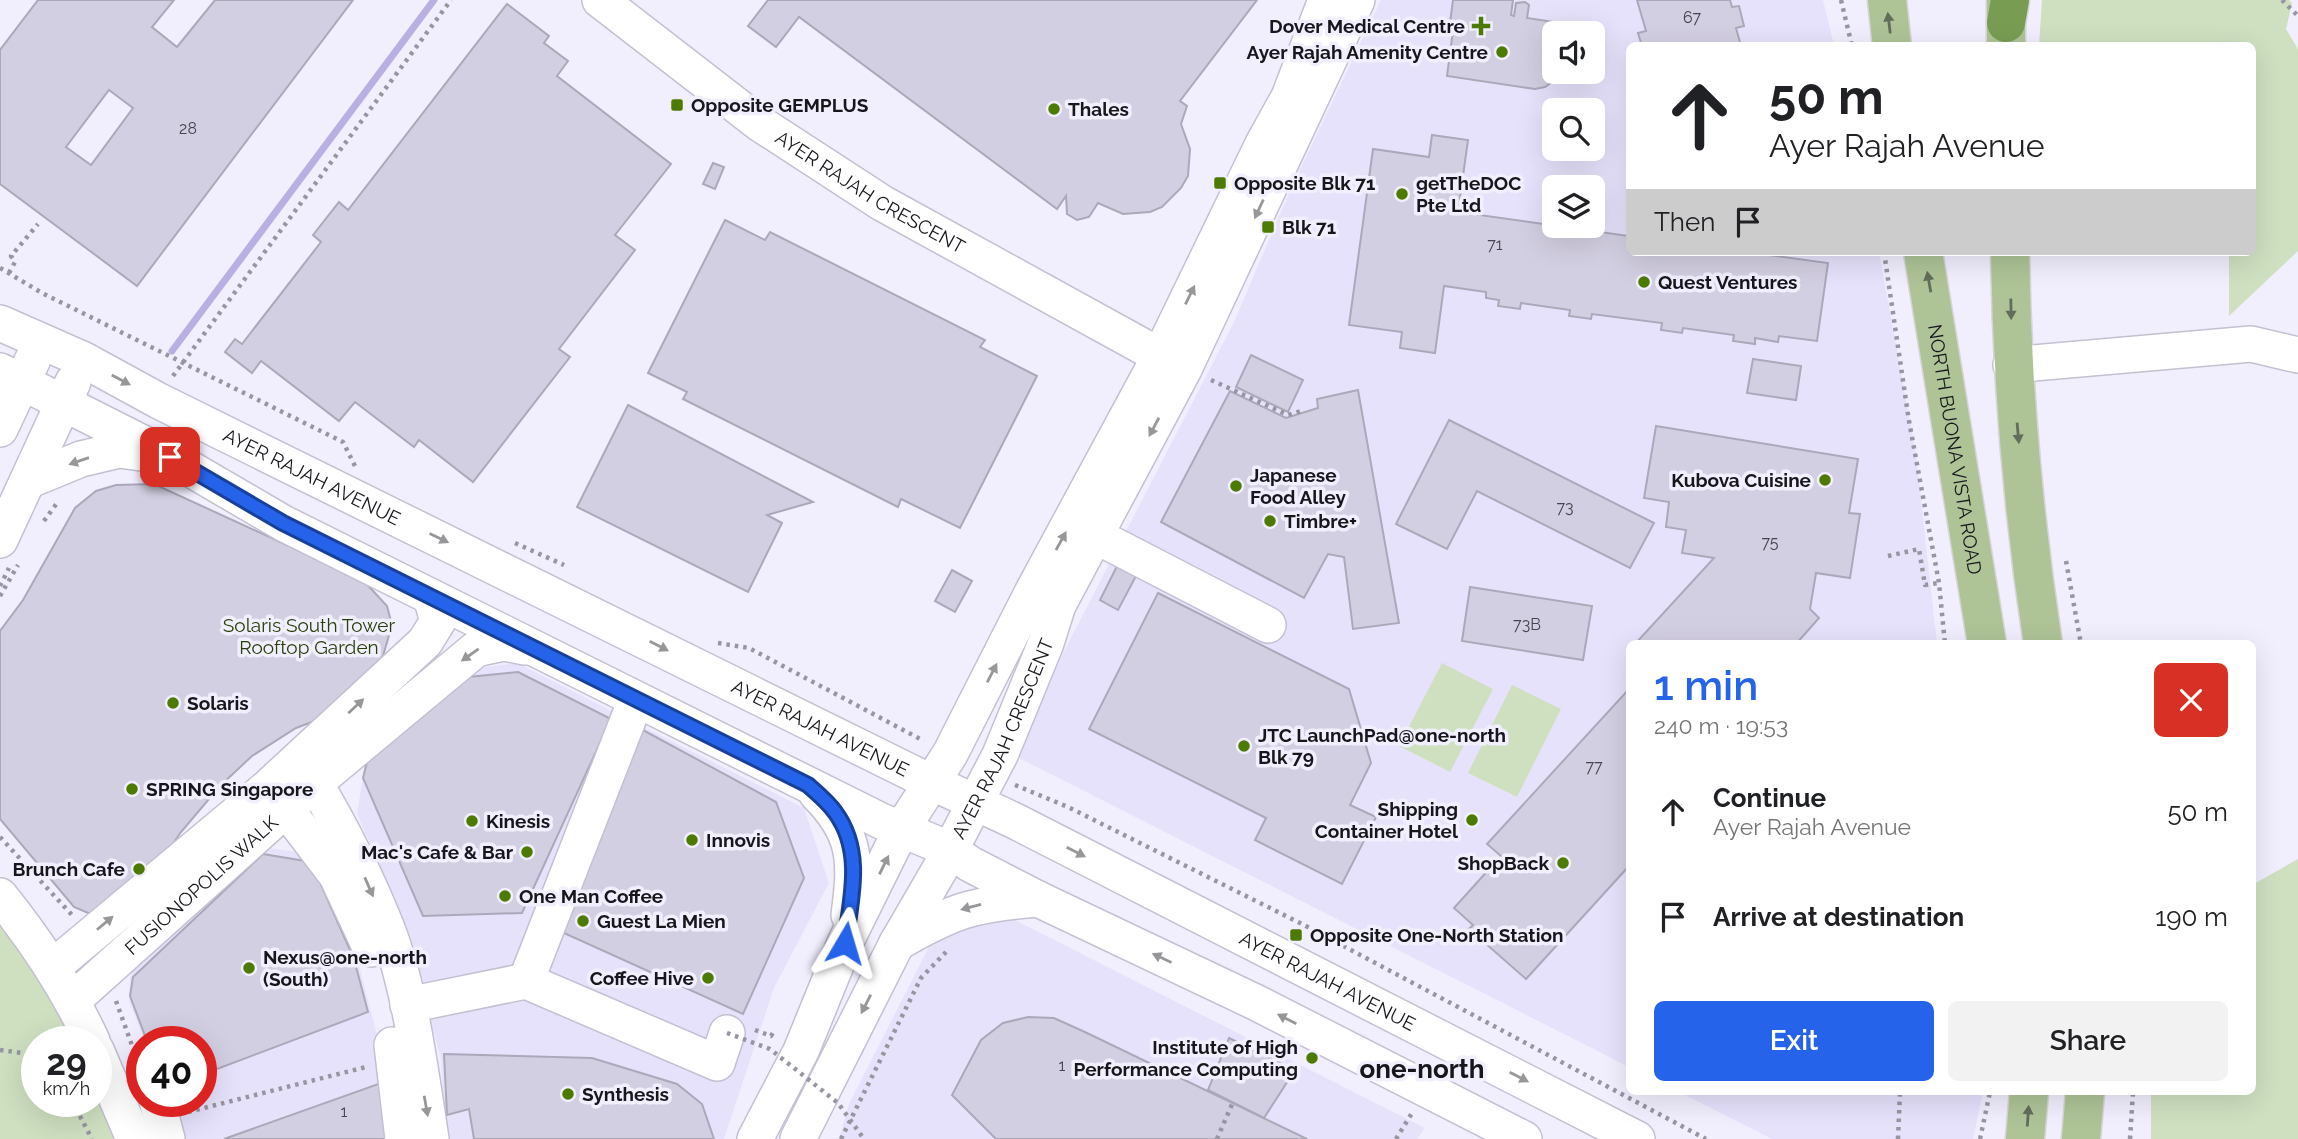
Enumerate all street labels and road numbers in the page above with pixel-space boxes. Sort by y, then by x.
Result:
street label: AYER RAJAH CRESCENT [772,126,969,258]
street label: NORTH BUONA VISTA ROAD [1924,323,1986,576]
street label: AYER RAJAH AVENUE [220,424,404,530]
street label: AYER RAJAH CRESCENT [947,635,1058,842]
street label: AYER RAJAH AVENUE [728,675,913,781]
street label: FUSIONOPOLIS WALK [120,810,283,959]
street label: AYER RAJAH AVENUE [1236,927,1419,1035]

